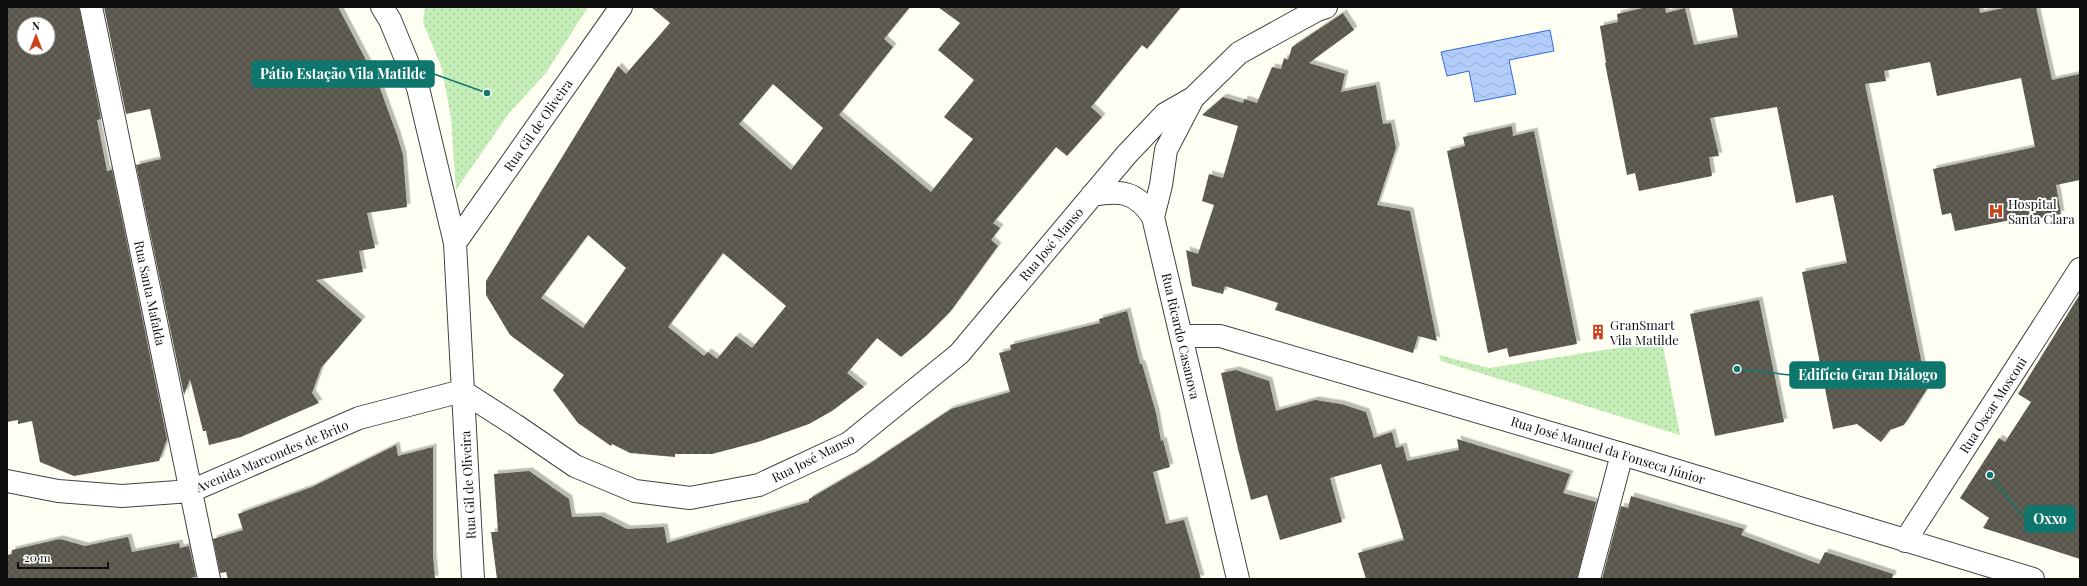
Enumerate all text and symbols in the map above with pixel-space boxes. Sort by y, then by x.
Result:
north arrow [16,16,56,56]
text: N [32,18,40,33]
callout: Pátio Estação Vila Matilde [252,61,434,87]
text: Pátio Estação Vila Matilde [260,64,426,83]
street label: Rua Gil de Oliveira [499,75,576,174]
place label: Hospital Santa Clara [2008,195,2075,227]
hospital icon: Hospital Santa Clara [1987,202,2005,220]
street label: Rua José Manso [1015,203,1086,284]
street label: Rua Santa Mafalda [131,239,170,348]
street label: Rua Ricardo Casanova [1159,271,1204,401]
place label: GranSmart Vila Matilde [1609,316,1679,348]
building icon: GranSmart Vila Matilde [1589,323,1607,341]
street label: Rua Oscar Mosconi [1955,353,2030,456]
callout: Edifício Gran Diálogo [1790,362,1945,388]
text: Edifício Gran Diálogo [1798,365,1938,384]
street label: Rua José Manuel da Fonseca Júnior [1509,412,1708,487]
street label: Avenida Marcondes de Brito [192,416,351,496]
street label: Rua José Manso [768,429,857,486]
street label: Rua Gil de Oliveira [456,430,479,540]
callout: Oxxo [2025,506,2075,532]
text: Oxxo [2033,509,2067,528]
scale bar [18,544,108,570]
text: 20 m [24,549,51,565]

